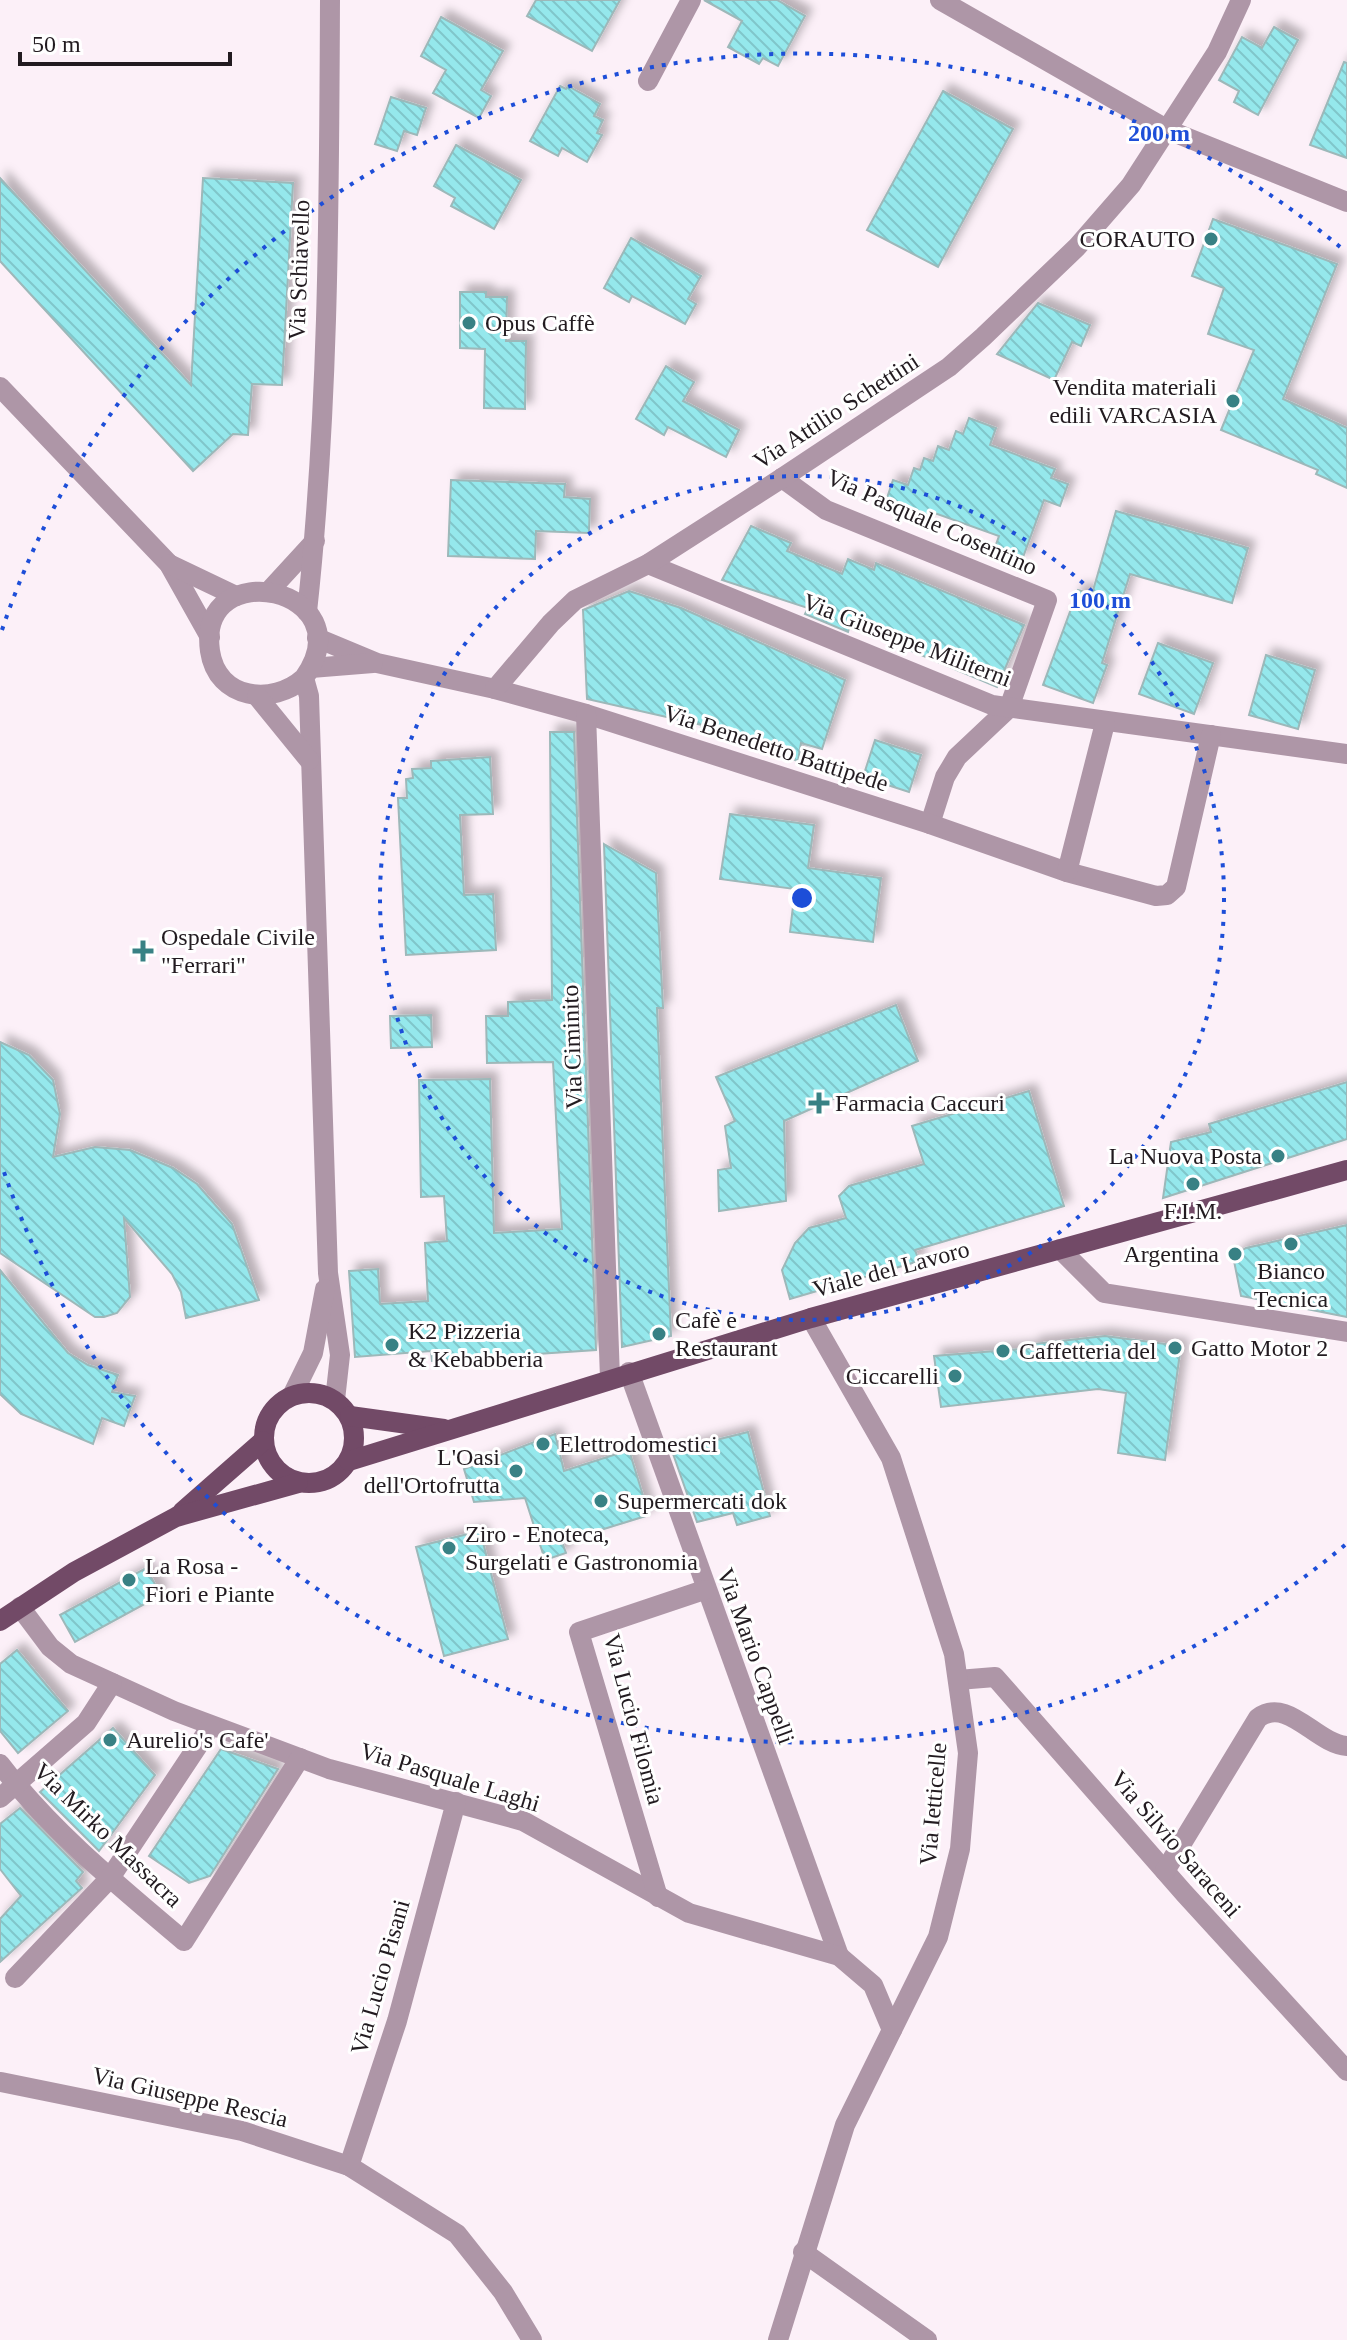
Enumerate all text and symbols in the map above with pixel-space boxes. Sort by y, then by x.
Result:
scale bar [20,16,230,66]
text: 50 m [32,31,81,57]
text: 200 m [1128,120,1190,146]
street label: Via Schiavello [284,199,314,341]
place label: CORAUTO [1079,226,1195,252]
marker: CORAUTO [1202,230,1220,248]
place label: Opus Caffè [485,310,595,336]
marker: Opus Caffè [460,314,478,332]
street label: Via Attilio Schettini [748,348,924,474]
place label: Vendita materiali edili VARCASIA [1049,374,1218,428]
marker: Vendita materiali edili VARCASIA [1224,392,1242,410]
street label: Via Pasquale Cosentino [823,464,1041,580]
text: 100 m [1069,587,1131,613]
street label: Via Giuseppe Militerni [799,588,1015,692]
street label: Via Benedetto Battipede [660,699,892,797]
centre of rings [788,884,816,912]
place label: Ospedale Civile "Ferrari" [161,924,315,978]
marker: Ospedale Civile "Ferrari" [132,940,154,962]
street label: Via Ciminito [557,984,587,1110]
place label: Farmacia Caccuri [835,1090,1005,1116]
marker: Farmacia Caccuri [810,1094,828,1112]
place label: La Nuova Posta [1109,1143,1262,1169]
marker: La Nuova Posta [1269,1147,1287,1165]
marker: F.I.M. [1184,1175,1202,1193]
place label: F.I.M. [1164,1198,1222,1224]
marker: Bianco Tecnica [1282,1235,1300,1253]
street label: Viale del Lavoro [810,1236,972,1302]
place label: Argentina [1123,1241,1219,1267]
marker: Argentina [1226,1245,1244,1263]
place label: Bianco Tecnica [1254,1258,1328,1312]
place label: Cafè e Restaurant [675,1307,778,1361]
place label: K2 Pizzeria & Kebabberia [408,1318,544,1372]
marker: Cafè e Restaurant [650,1325,668,1343]
place label: Gatto Motor 2 [1191,1335,1328,1361]
marker: K2 Pizzeria & Kebabberia [383,1336,401,1354]
place label: Caffetteria del [1019,1338,1157,1364]
marker: Gatto Motor 2 [1166,1339,1184,1357]
marker: Caffetteria del [994,1342,1012,1360]
place label: Ciccarelli [846,1363,939,1389]
marker: Ciccarelli [946,1367,964,1385]
place label: Elettrodomestici [559,1431,718,1457]
marker: Elettrodomestici [534,1435,552,1453]
place label: L'Oasi dell'Ortofrutta [364,1444,500,1498]
marker: L'Oasi dell'Ortofrutta [507,1462,525,1480]
place label: Supermercati dok [617,1488,787,1514]
marker: Supermercati dok [592,1492,610,1510]
place label: Ziro - Enoteca, Surgelati e Gastronomia [465,1521,698,1575]
marker: Ziro - Enoteca, Surgelati e Gastronomia [440,1539,458,1557]
place label: La Rosa - Fiori e Piante [145,1553,274,1607]
street label: Via Mario Cappelli [712,1565,800,1748]
marker: La Rosa - Fiori e Piante [120,1571,138,1589]
street label: Via Lucio Filomia [599,1631,669,1808]
place label: Aurelio's Cafe' [126,1727,269,1753]
marker: Aurelio's Cafe' [101,1731,119,1749]
street label: Via Pasquale Laghi [357,1737,543,1817]
street label: Via Ietticelle [915,1742,951,1866]
street label: Via Mirko Massacra [29,1758,188,1913]
street label: Via Silvio Saraceni [1105,1766,1247,1923]
street label: Via Lucio Pisani [345,1896,415,2057]
street label: Via Giuseppe Rescia [90,2062,291,2132]

